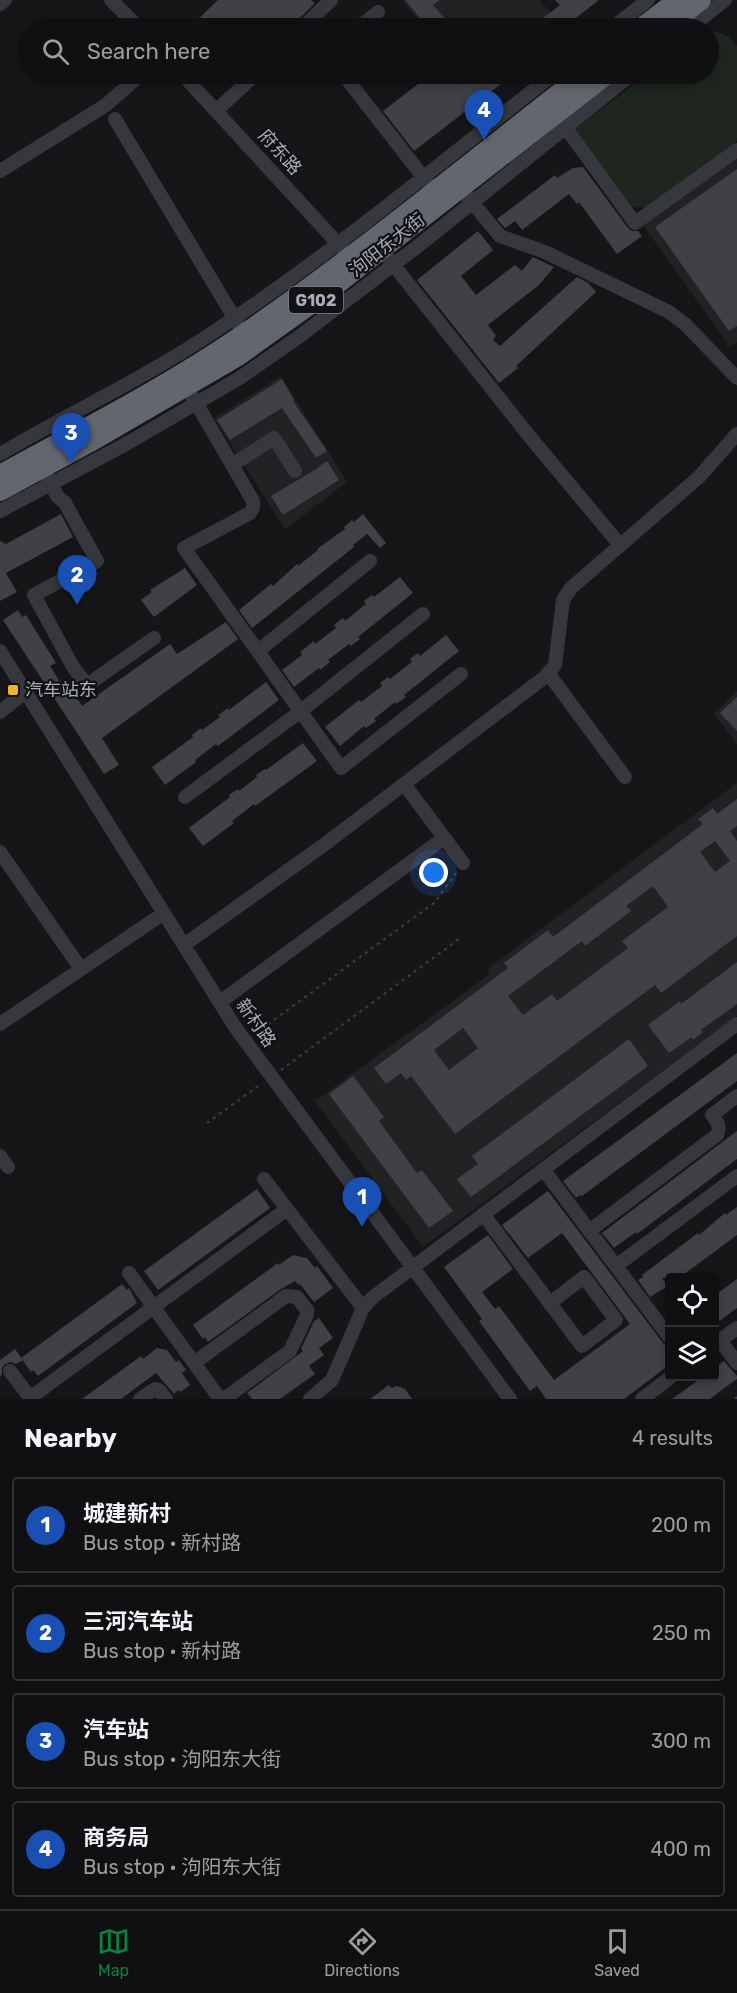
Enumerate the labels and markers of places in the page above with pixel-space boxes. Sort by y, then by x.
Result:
pin: 4 [464,90,504,140]
pin: 3 [52,414,90,463]
pin: 2 [58,556,97,605]
place label: 汽车站东 [25,679,97,701]
marker: 汽车站东 [6,683,20,697]
pin: 1 [342,1178,382,1227]

